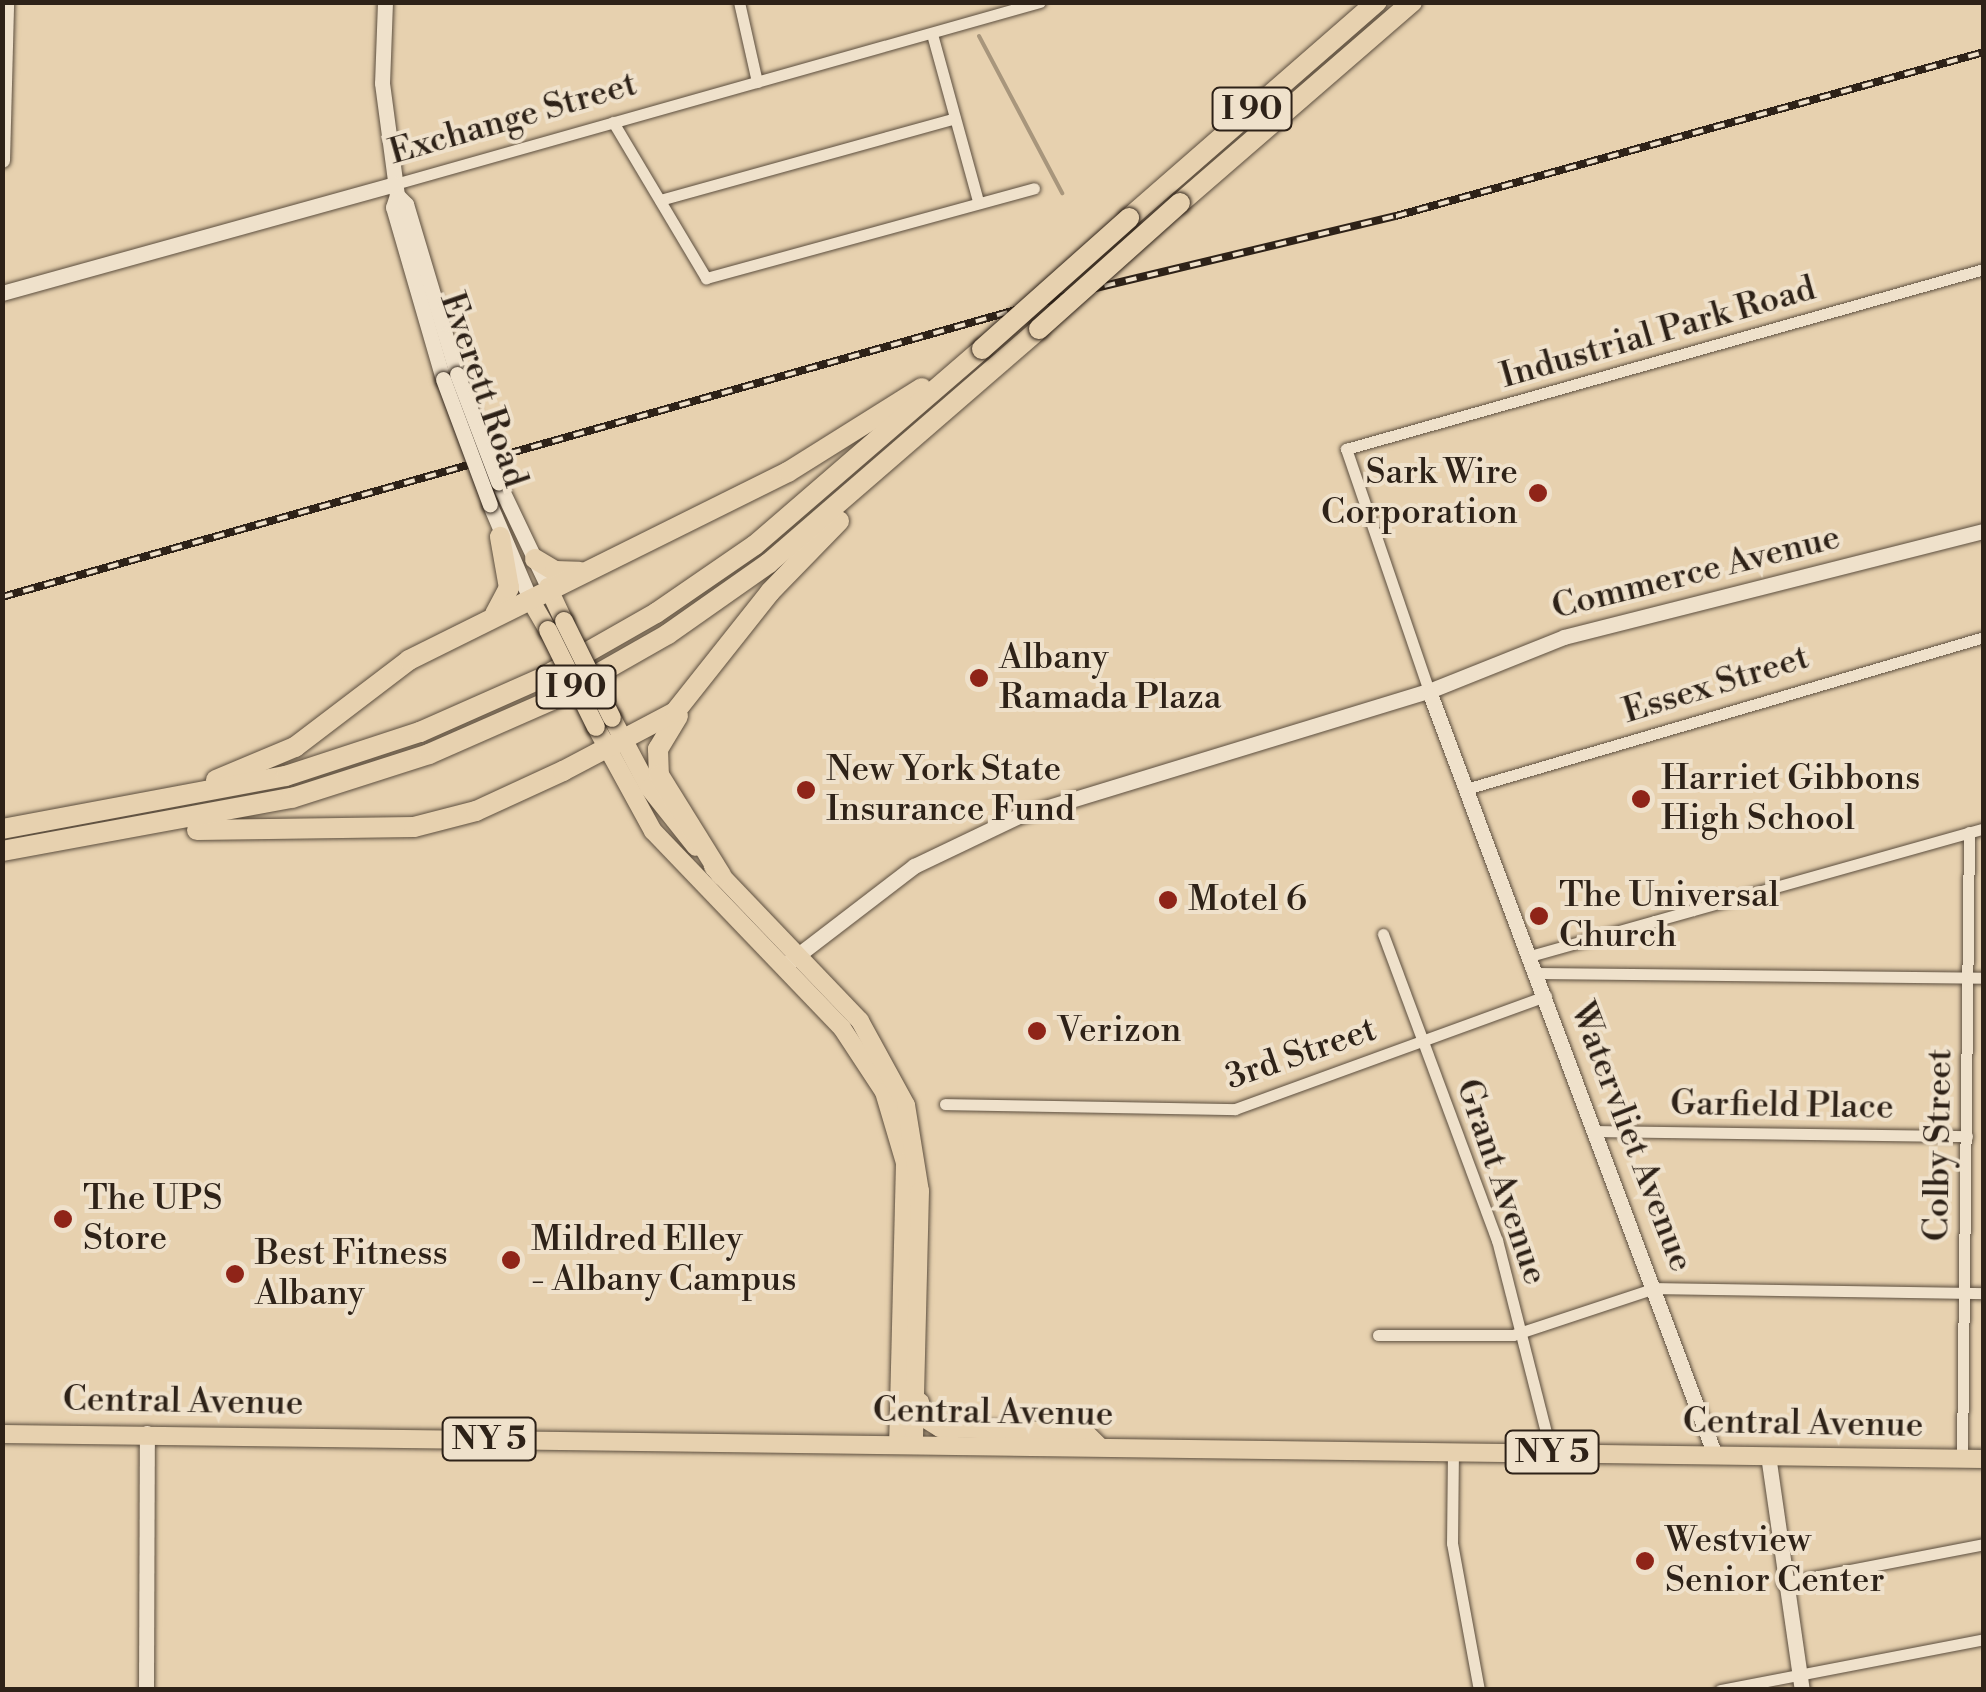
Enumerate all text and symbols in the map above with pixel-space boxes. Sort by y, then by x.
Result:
street label: Exchange Street [384,64,642,174]
road number: I 90 [1210,82,1294,136]
street label: Industrial Park Road [1496,268,1820,398]
street label: Everett Road [430,287,536,493]
place label: Sark Wire Corporation [1321,452,1518,534]
marker: Sark Wire Corporation [1527,482,1549,504]
street label: Commerce Avenue [1548,517,1844,629]
place label: Albany Ramada Plaza [999,637,1221,719]
street label: Essex Street [1618,637,1814,733]
road number: I 90 [534,660,618,714]
marker: Albany Ramada Plaza [968,667,990,689]
place label: New York State Insurance Fund [826,749,1075,831]
place label: Harriet Gibbons High School [1661,758,1920,840]
marker: New York State Insurance Fund [795,779,817,801]
marker: Harriet Gibbons High School [1630,788,1652,810]
place label: The Universal Church [1559,875,1779,957]
place label: Motel 6 [1188,879,1307,921]
marker: Motel 6 [1157,889,1179,911]
marker: The Universal Church [1528,905,1550,927]
street label: Watervliet Avenue [1560,996,1702,1278]
street label: 3rd Street [1220,1009,1382,1099]
place label: Verizon [1057,1010,1181,1052]
marker: Verizon [1026,1020,1048,1042]
street label: Colby Street [1916,1048,1962,1242]
street label: Grant Avenue [1446,1074,1556,1290]
street label: Garfield Place [1670,1083,1894,1129]
place label: The UPS Store [83,1178,223,1260]
marker: The UPS Store [52,1208,74,1230]
place label: Mildred Elley - Albany Campus [531,1219,797,1301]
place label: Best Fitness Albany [255,1233,448,1315]
marker: Mildred Elley - Albany Campus [500,1249,522,1271]
marker: Best Fitness Albany [224,1263,246,1285]
street label: Central Avenue [62,1379,304,1425]
street label: Central Avenue [872,1390,1114,1436]
street label: Central Avenue [1682,1401,1924,1447]
road number: NY 5 [442,1412,536,1466]
road number: NY 5 [1504,1425,1600,1479]
place label: Westview Senior Center [1665,1520,1885,1602]
marker: Westview Senior Center [1634,1550,1656,1572]

